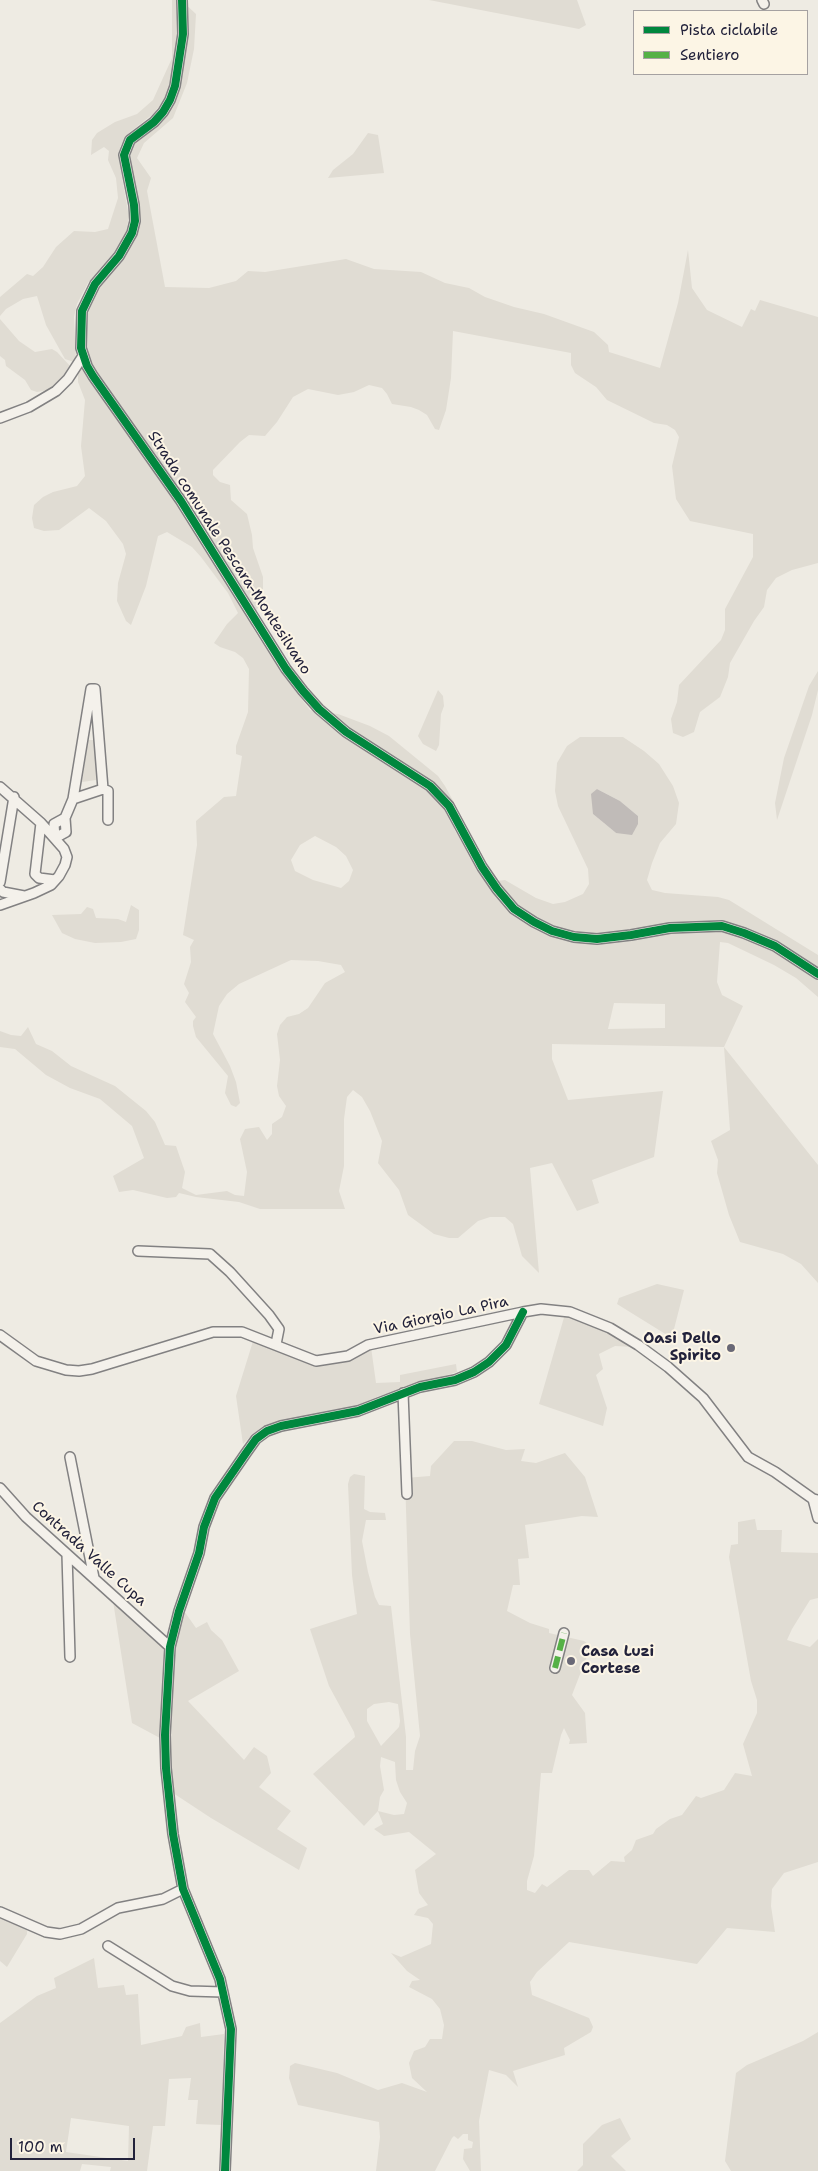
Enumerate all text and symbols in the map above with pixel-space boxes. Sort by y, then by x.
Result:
legend [633,10,808,75]
text: Pista ciclabile [680,20,778,40]
text: Sentiero [680,45,739,65]
street label: Strada comunale Pescara-Montesilvano [143,428,315,678]
street label: Via Giorgio La Pira [372,1293,510,1339]
place label: Oasi Dello Spirito [643,1330,721,1365]
marker: Oasi Dello Spirito [725,1342,737,1354]
street label: Contrada Valle Cupa [28,1498,150,1610]
place label: Casa Luzi Cortese [581,1643,654,1678]
marker: Casa Luzi Cortese [565,1655,577,1667]
scale bar [12,2128,138,2160]
text: 100 m [18,2137,63,2157]

